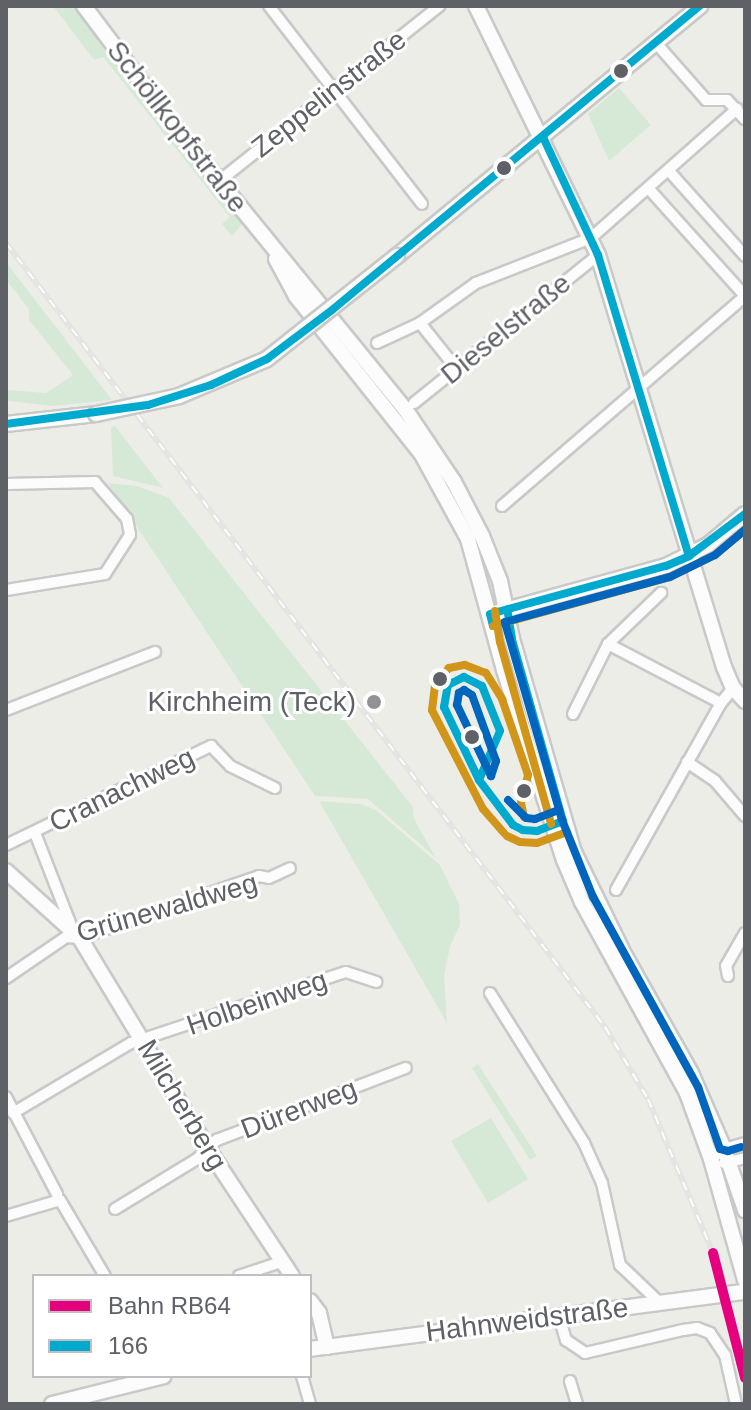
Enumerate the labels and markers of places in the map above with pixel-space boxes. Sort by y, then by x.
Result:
unlabelled marker [613,63,629,79]
unlabelled marker [496,160,512,176]
unlabelled marker [432,671,448,687]
place label: Kirchheim (Teck) [148,685,356,719]
marker: Kirchheim (Teck) [363,691,385,713]
unlabelled marker [464,729,480,745]
unlabelled marker [516,783,532,799]

